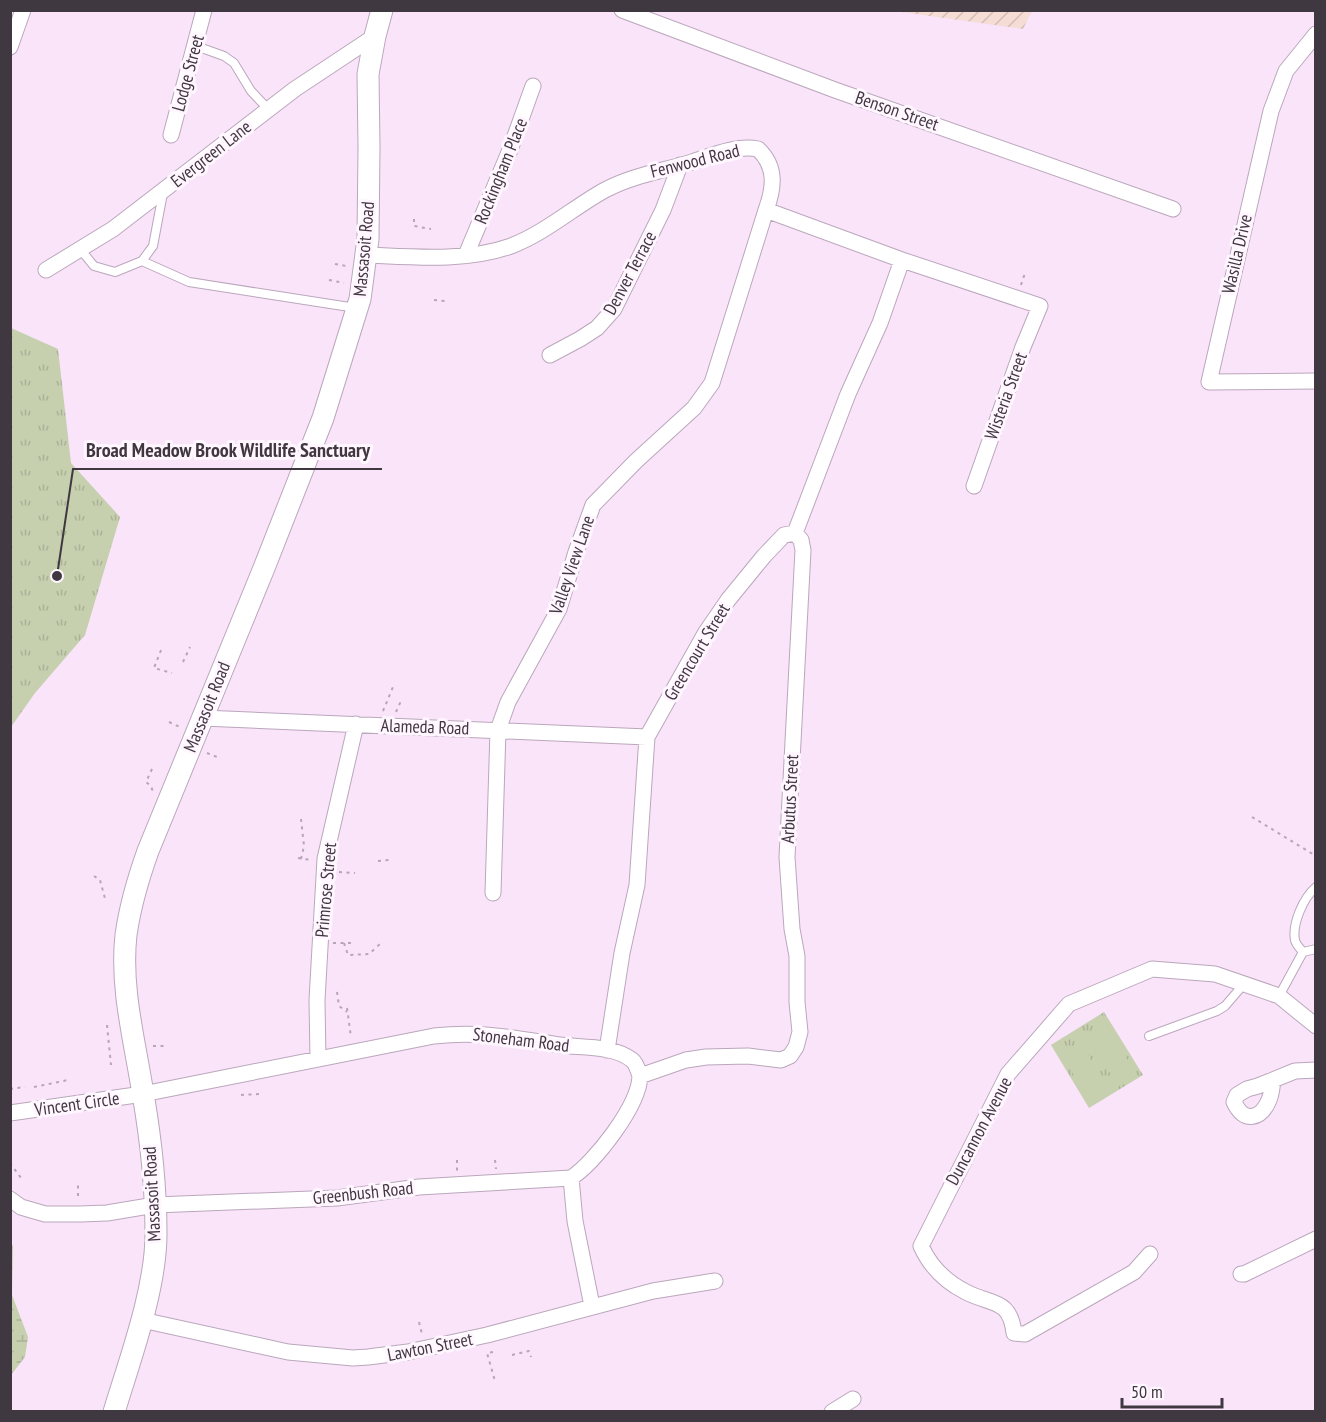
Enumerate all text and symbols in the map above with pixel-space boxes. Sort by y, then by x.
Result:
street label: Lodge Street [166,32,209,114]
street label: Benson Street [852,86,942,136]
street label: Rockingham Place [469,114,532,227]
street label: Evergreen Lane [166,115,256,192]
street label: Fenwood Road [648,138,742,183]
street label: Massasoit Road [348,200,379,297]
street label: Wasilla Drive [1216,212,1257,296]
street label: Denver Terrace [598,227,661,319]
street label: Wisteria Street [979,349,1032,443]
callout: Broad Meadow Brook Wildlife Sanctuary [73,431,382,469]
text: Broad Meadow Brook Wildlife Sanctuary [86,437,371,463]
street label: Valley View Lane [544,512,599,618]
street label: Greencourt Street [659,599,735,705]
street label: Massasoit Road [178,658,235,755]
street label: Alameda Road [380,713,470,740]
street label: Arbutus Street [776,754,803,844]
street label: Primrose Street [310,841,341,939]
street label: Stoneham Road [472,1022,571,1057]
street label: Duncannon Avenue [940,1073,1017,1189]
street label: Vincent Circle [32,1086,121,1121]
street label: Massasoit Road [138,1146,165,1242]
street label: Greenbush Road [312,1176,414,1209]
street label: Lawton Street [385,1327,475,1366]
scale bar [1122,1371,1222,1409]
text: 50 m [1131,1380,1163,1403]

